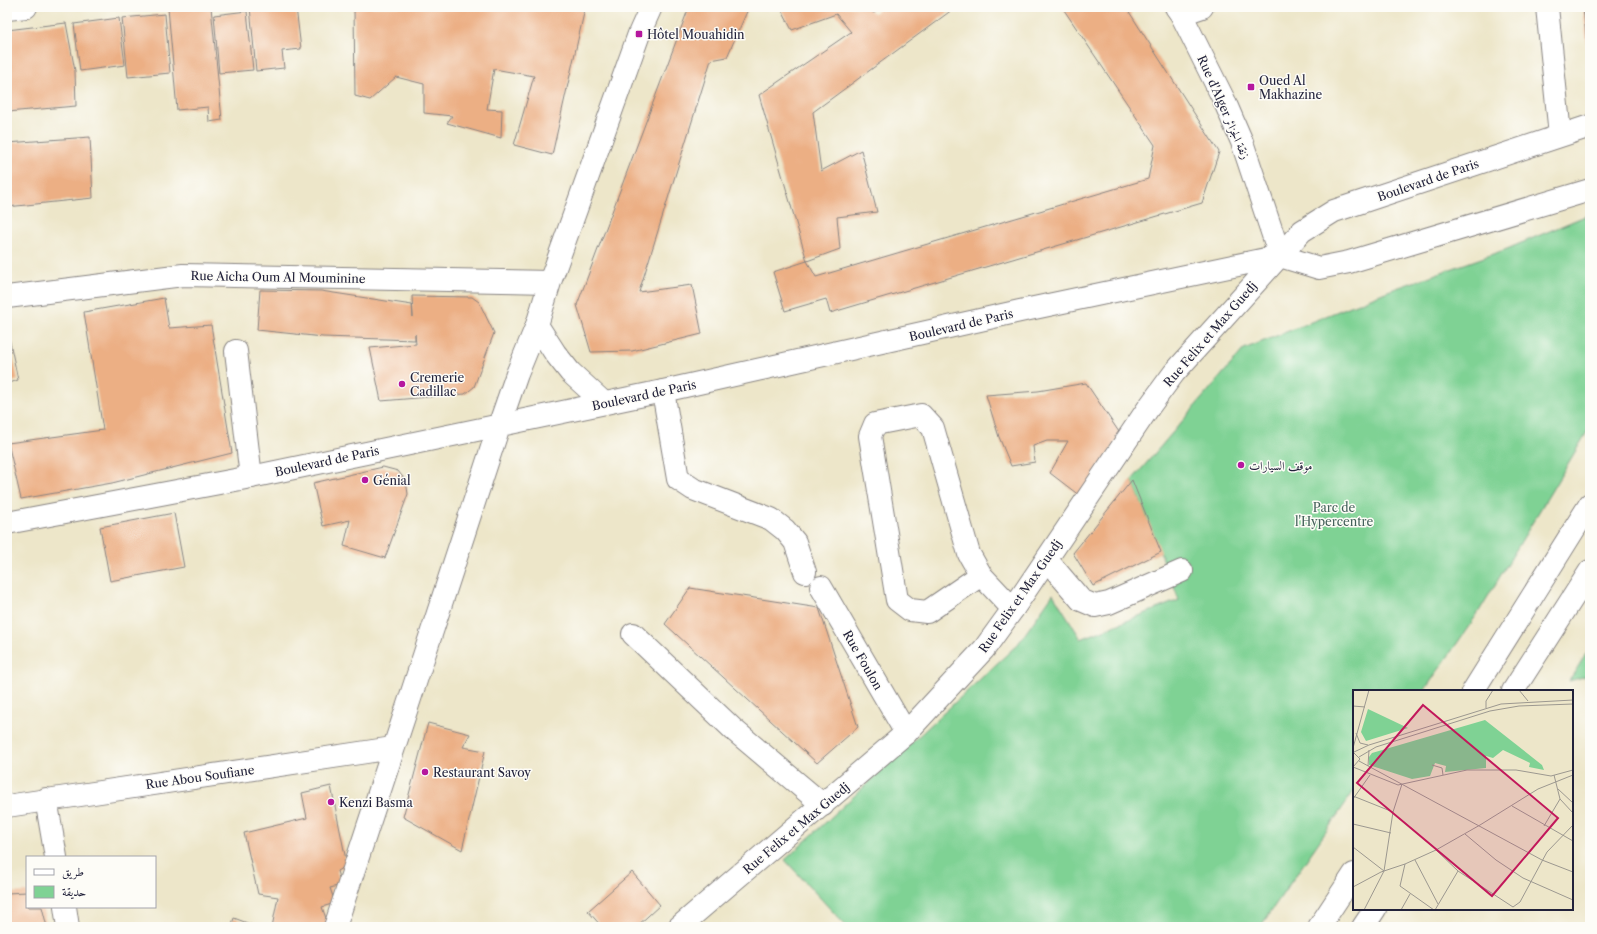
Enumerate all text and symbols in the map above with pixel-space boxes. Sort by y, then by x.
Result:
place label: Hôtel Mouahidin [647,27,745,42]
marker: Hôtel Mouahidin [634,29,644,39]
street label: Rue d'Alger زنقة الجزائر [1193,53,1254,162]
place label: Oued Al Makhazine [1259,73,1322,102]
marker: Oued Al Makhazine [1246,82,1256,92]
street label: Boulevard de Paris [1375,156,1481,204]
street label: Rue Aicha Oum Al Mouminine [190,268,366,286]
street label: Rue Felix et Max Guedj [1160,278,1260,390]
street label: Boulevard de Paris [908,306,1014,344]
place label: Cremerie Cadillac [410,370,464,399]
street label: Boulevard de Paris [590,377,698,413]
marker: Cremerie Cadillac [397,379,407,389]
street label: Boulevard de Paris [273,443,381,479]
place label: موقف السيارات [1249,458,1312,474]
marker: موقف السيارات [1236,460,1246,470]
place label: Génial [373,473,411,488]
marker: Génial [360,475,370,485]
park label: Parc de l'Hypercentre [1295,500,1373,529]
street label: Rue Felix et Max Guedj [975,537,1065,655]
street label: Rue Foulon [840,627,886,693]
inset map [1353,690,1573,910]
street label: Rue Abou Soufiane [145,762,256,792]
place label: Restaurant Savoy [433,765,531,780]
marker: Restaurant Savoy [420,767,430,777]
street label: Rue Felix et Max Guedj [740,779,852,877]
place label: Kenzi Basma [339,795,413,810]
marker: Kenzi Basma [326,797,336,807]
legend [26,856,156,908]
text: طريق [62,864,84,880]
text: حديقة [62,884,86,900]

